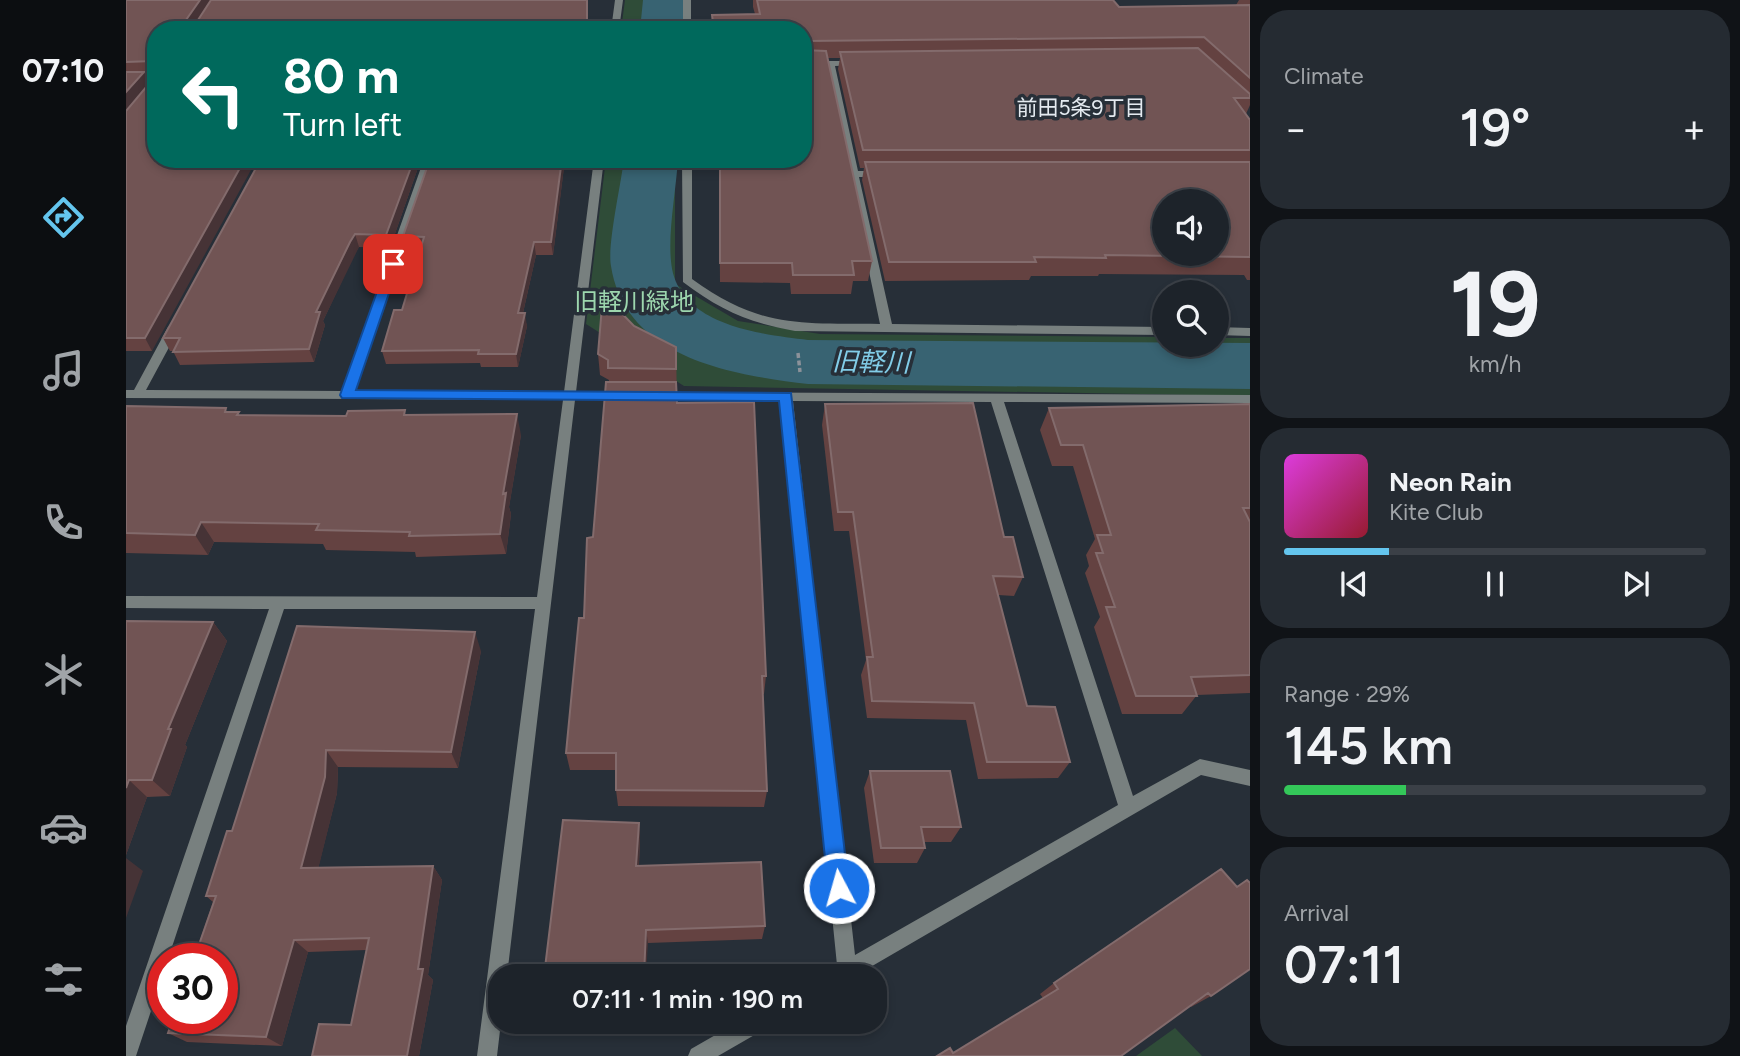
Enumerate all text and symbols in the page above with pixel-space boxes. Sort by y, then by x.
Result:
text: 80 m [283,46,399,105]
icon: left [168,49,259,140]
text: 07:10 [22,52,104,90]
text: Climate [1284,62,1363,90]
district label: 前田5条9丁目 [1017,95,1145,120]
text: 19° [1459,97,1531,159]
text: Turn left [283,106,402,144]
text: − [1284,106,1308,152]
text: + [1682,106,1706,152]
map controls [1152,189,1229,357]
button: sound [1152,189,1229,266]
icon: directions [39,193,88,242]
pin [363,234,423,294]
icon: arrive [374,245,412,283]
text: 19 [1449,250,1541,359]
button: search [1152,280,1229,357]
park label: 旧軽川緑地 [574,287,694,316]
water label: 旧軽川 [832,345,913,379]
icon: music [39,346,88,395]
text: km/h [1469,350,1521,378]
text: Neon Rain [1389,466,1512,498]
icon: phone [39,498,88,547]
text: Kite Club [1389,498,1483,526]
icon: previous [1335,565,1373,603]
icon: pause [1476,565,1514,603]
icon: next [1617,565,1655,603]
icon: climate [39,650,88,699]
text: Range · 29% [1284,680,1410,708]
text: 145 km [1284,715,1453,777]
icon: car [39,803,88,852]
position arrow [802,851,876,925]
text: Arrival [1284,899,1349,927]
text: 07:11 [1284,934,1404,996]
speed limit sign: 30 [147,943,238,1034]
icon: filters [39,955,88,1004]
text: 07:11 · 1 min · 190 m [572,983,803,1015]

